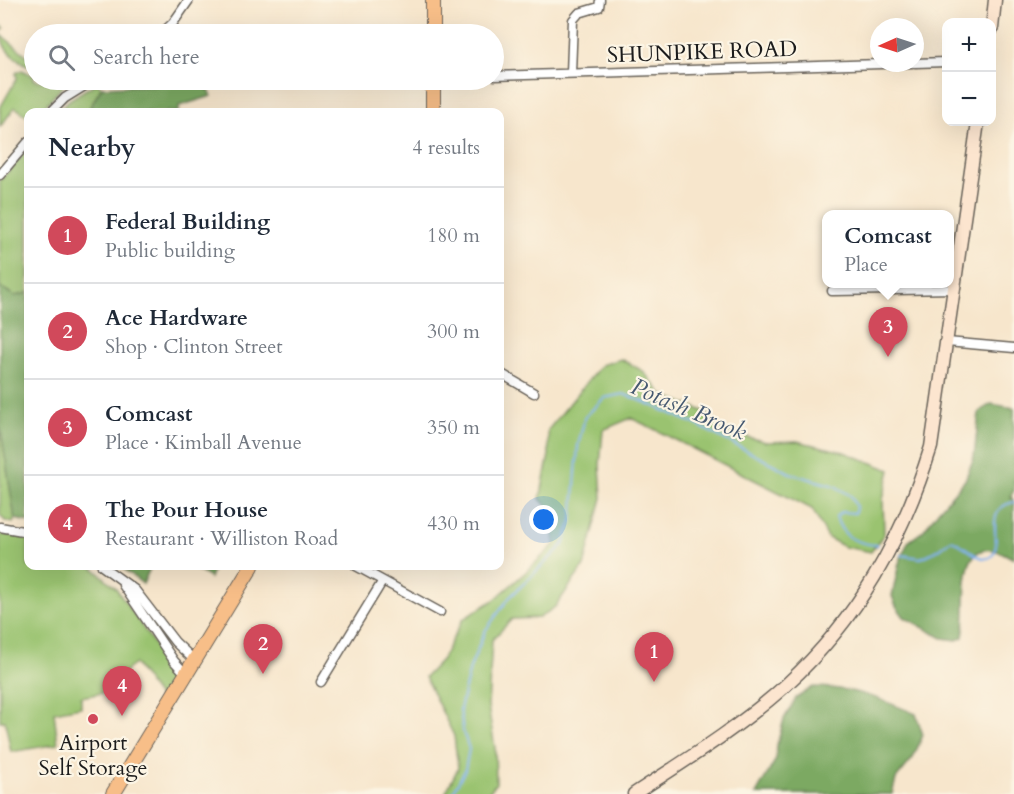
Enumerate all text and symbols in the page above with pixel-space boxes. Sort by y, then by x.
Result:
north arrow [870,18,924,72]
map controls [942,18,996,126]
button: + [942,18,996,72]
search box [24,24,504,90]
street label: SHUNPIKE ROAD [606,34,798,70]
icon: search [45,41,78,74]
text: Search here [93,42,200,72]
button: − [942,72,996,126]
text: Nearby [48,130,136,165]
text: 4 results [412,134,480,161]
text: Federal Building [105,207,270,237]
popup [822,210,954,288]
text: Comcast [844,221,932,251]
text: 1 [62,222,73,249]
text: 180 m [427,222,480,249]
text: Public building [105,237,235,264]
text: Place [844,251,888,278]
text: Ace Hardware [105,303,248,333]
pin: 3 [868,308,908,357]
text: 2 [62,318,73,345]
text: 300 m [427,318,480,345]
text: Shop · Clinton Street [105,333,283,360]
water label: Potash Brook [626,370,752,449]
text: Comcast [105,399,193,429]
text: 3 [62,414,73,441]
text: 350 m [427,414,480,441]
text: Place · Kimball Avenue [105,429,302,456]
text: The Pour House [105,495,268,525]
your location [529,505,558,534]
text: 4 [62,510,73,537]
text: 430 m [427,510,480,537]
text: Restaurant · Williston Road [105,525,338,552]
pin: 2 [244,624,282,674]
pin: 1 [634,632,674,682]
pin: 4 [102,666,142,716]
marker: Airport Self Storage [86,712,100,726]
place label: Airport Self Storage [39,728,147,783]

